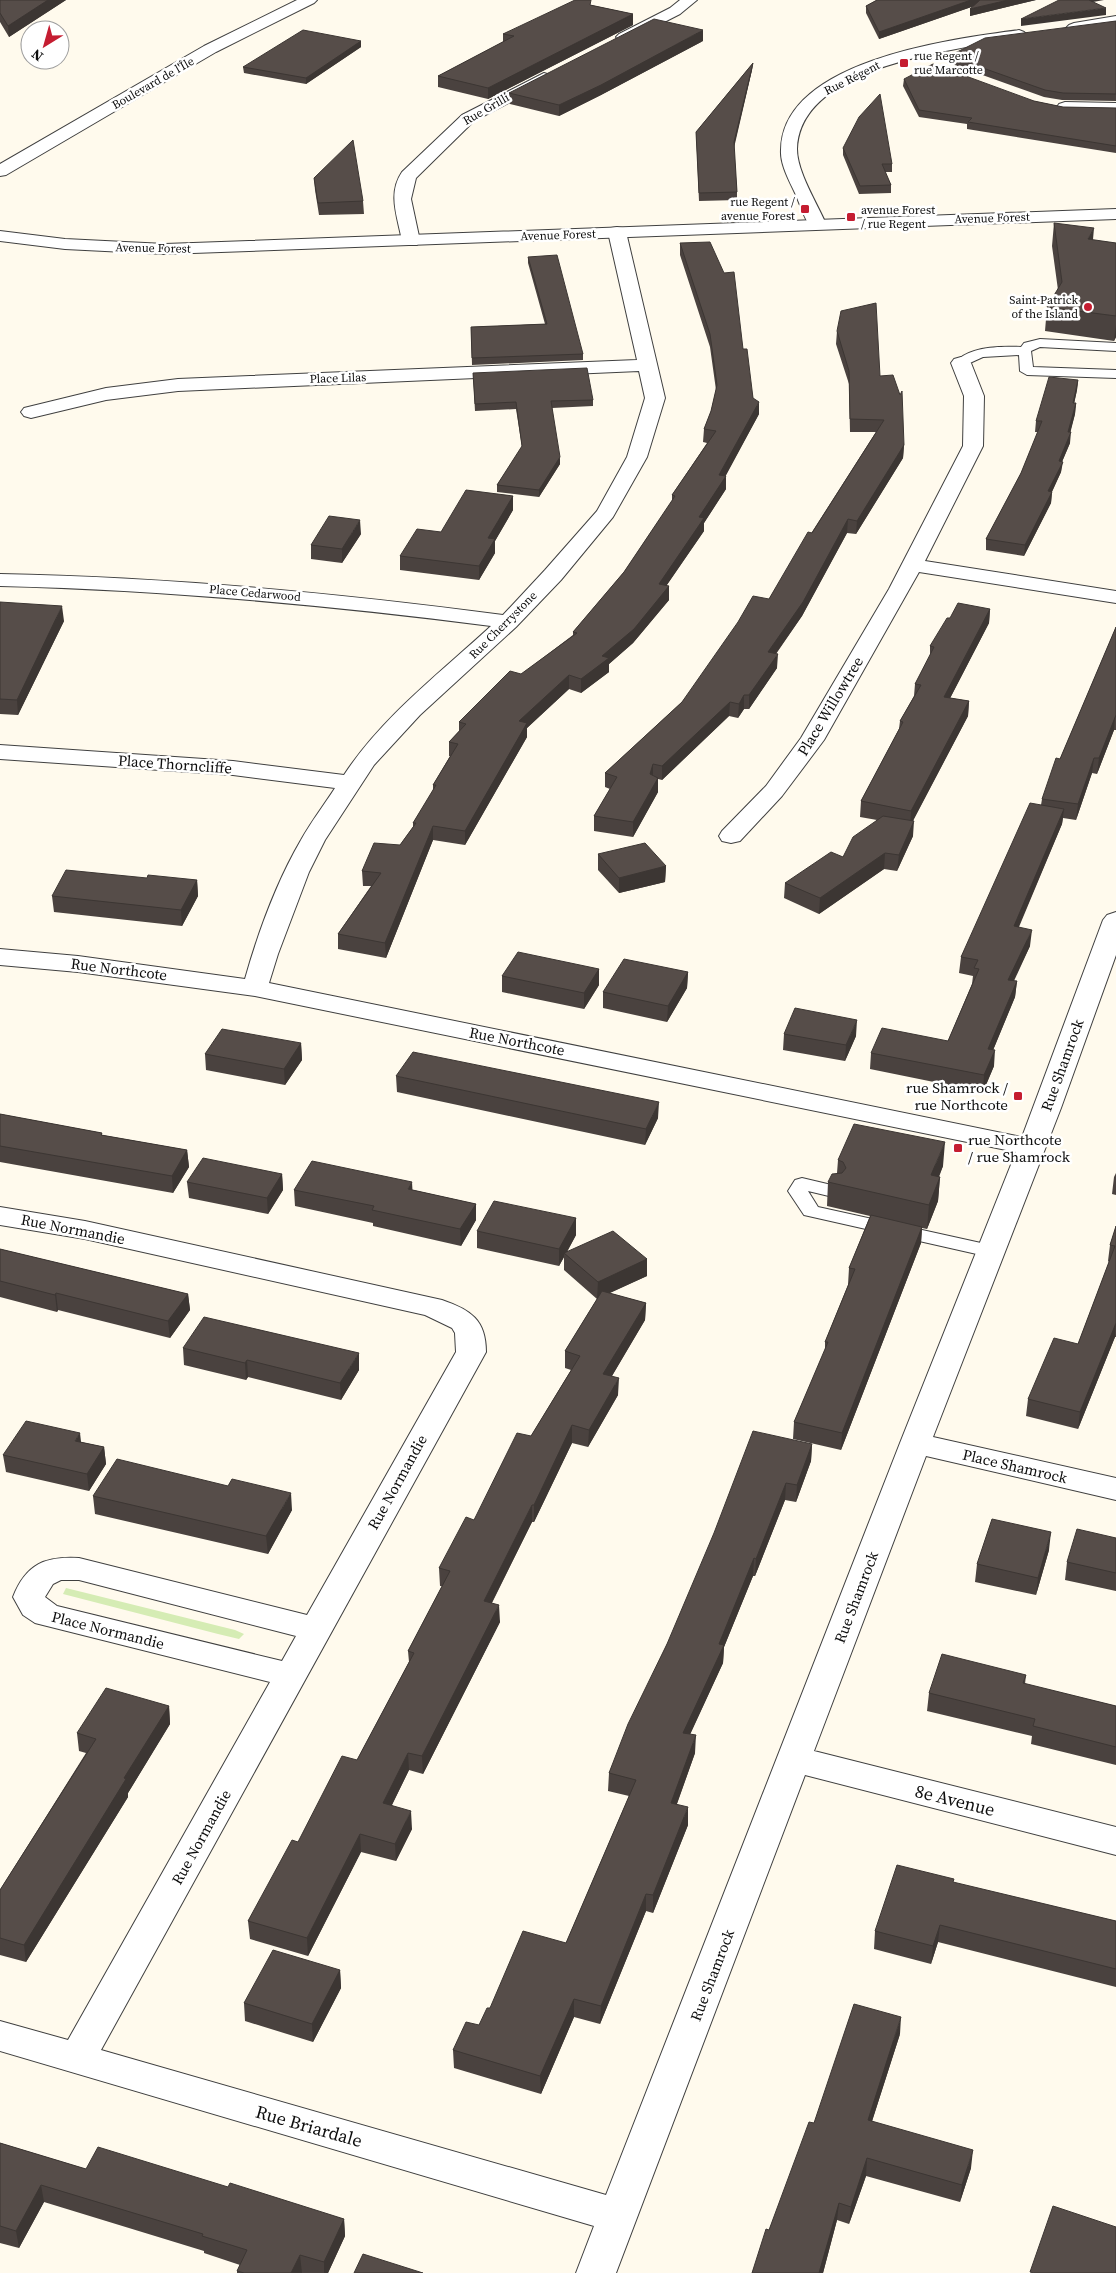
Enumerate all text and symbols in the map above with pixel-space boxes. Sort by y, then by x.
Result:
north arrow [20,20,70,70]
text: N [27,44,47,66]
place label: rue Regent / rue Marcotte [914,48,983,78]
street label: Boulevard de l'Île [109,53,197,113]
street label: Rue Régent [821,57,883,99]
marker: rue Regent / rue Marcotte [898,57,910,69]
street label: Rue Grilli [460,89,512,129]
place label: rue Regent / avenue Forest [721,194,795,224]
place label: avenue Forest / rue Regent [861,202,935,232]
marker: rue Regent / avenue Forest [799,203,811,215]
street label: Avenue Forest [954,209,1030,227]
marker: avenue Forest / rue Regent [845,211,857,223]
street label: Avenue Forest [520,226,596,244]
street label: Avenue Forest [115,239,191,257]
place label: Saint-Patrick of the Island [1009,292,1078,322]
marker: Saint-Patrick of the Island [1082,301,1094,313]
street label: Place Lilas [309,369,367,387]
street label: Place Cedarwood [209,581,302,605]
street label: Rue Cherrystone [466,588,540,662]
street label: Place Willowtree [792,652,868,760]
street label: Place Thorncliffe [117,750,233,778]
street label: Rue Northcote [70,953,169,985]
street label: Rue Shamrock [1036,1015,1089,1114]
street label: Rue Northcote [467,1021,567,1061]
place label: rue Shamrock / rue Northcote [906,1077,1008,1115]
marker: rue Shamrock / rue Northcote [1012,1090,1024,1102]
place label: rue Northcote / rue Shamrock [968,1129,1071,1167]
marker: rue Northcote / rue Shamrock [952,1142,964,1154]
street label: Rue Normandie [19,1209,127,1249]
street label: Rue Normandie [362,1430,432,1533]
street label: Place Shamrock [961,1444,1070,1488]
street label: Rue Shamrock [829,1547,883,1646]
street label: Place Normandie [49,1606,167,1654]
street label: 8e Avenue [912,1778,998,1822]
street label: Rue Normandie [166,1785,236,1888]
street label: Rue Shamrock [685,1925,739,2024]
street label: Rue Briardale [253,2099,365,2153]

